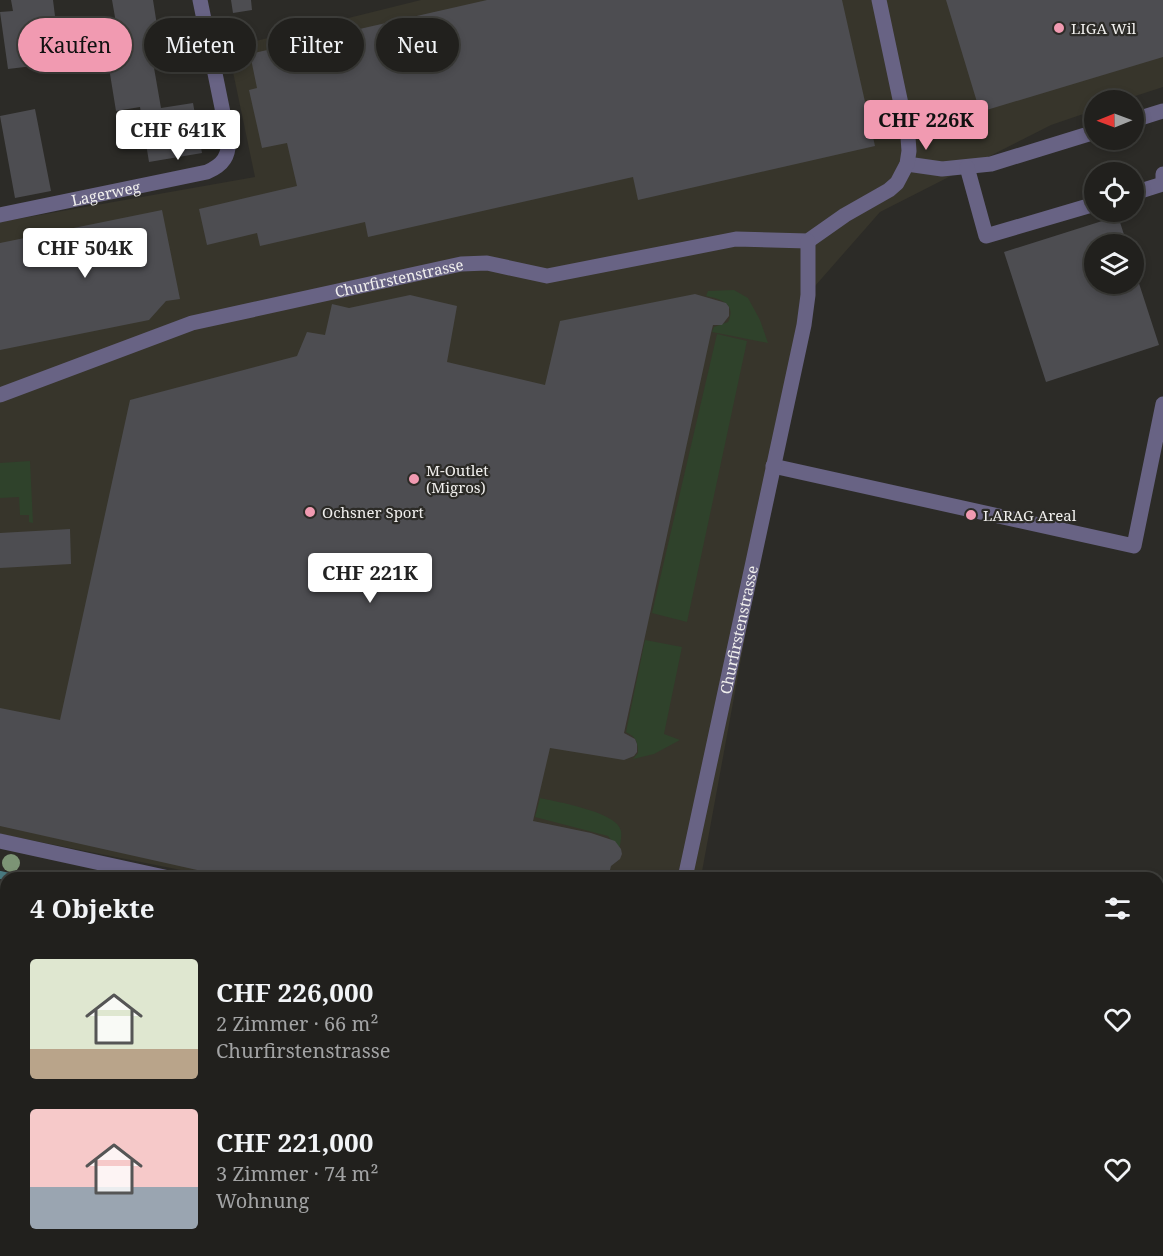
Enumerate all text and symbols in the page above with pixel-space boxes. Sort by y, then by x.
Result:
chip: Kaufen [18,18,132,72]
chip: Mieten [144,18,256,72]
chip: Filter [268,18,364,72]
chip: Neu [376,18,459,72]
place label: LIGA Wil [1071,18,1137,38]
marker: LIGA Wil [1052,21,1066,35]
north arrow [1084,90,1144,150]
map controls [1084,90,1144,294]
pin: CHF 226K [864,100,988,151]
text: CHF 226K [878,106,974,133]
pin: CHF 641K [116,110,240,161]
text: CHF 641K [130,116,226,143]
button: locate [1084,162,1144,222]
street label: Lagerweg [69,176,142,210]
pin: CHF 504K [23,228,147,279]
text: CHF 504K [37,234,133,261]
button: layers [1084,234,1144,294]
street label: Churfirstenstrasse [333,254,465,301]
place label: M-Outlet (Migros) [426,460,489,497]
marker: M-Outlet (Migros) [407,472,421,486]
place label: Ochsner Sport [322,502,424,522]
marker: Ochsner Sport [303,505,317,519]
place label: LARAG Areal [983,505,1077,525]
marker: LARAG Areal [964,508,978,522]
pin: CHF 221K [308,553,432,604]
text: CHF 221K [322,559,418,586]
street label: Churfirstenstrasse [715,564,762,696]
text: 4 Objekte [30,890,155,926]
icon: filters [1101,892,1134,925]
text: CHF 226,000 [216,974,373,1010]
icon: home [78,983,150,1055]
icon: heart [1101,1003,1134,1036]
text: 2 Zimmer · 66 m² [216,1010,378,1037]
text: Churfirstenstrasse [216,1037,391,1064]
text: CHF 221,000 [216,1124,373,1160]
icon: home [78,1133,150,1205]
icon: heart [1101,1153,1134,1186]
text: 3 Zimmer · 74 m² [216,1160,378,1187]
text: Wohnung [216,1187,309,1214]

